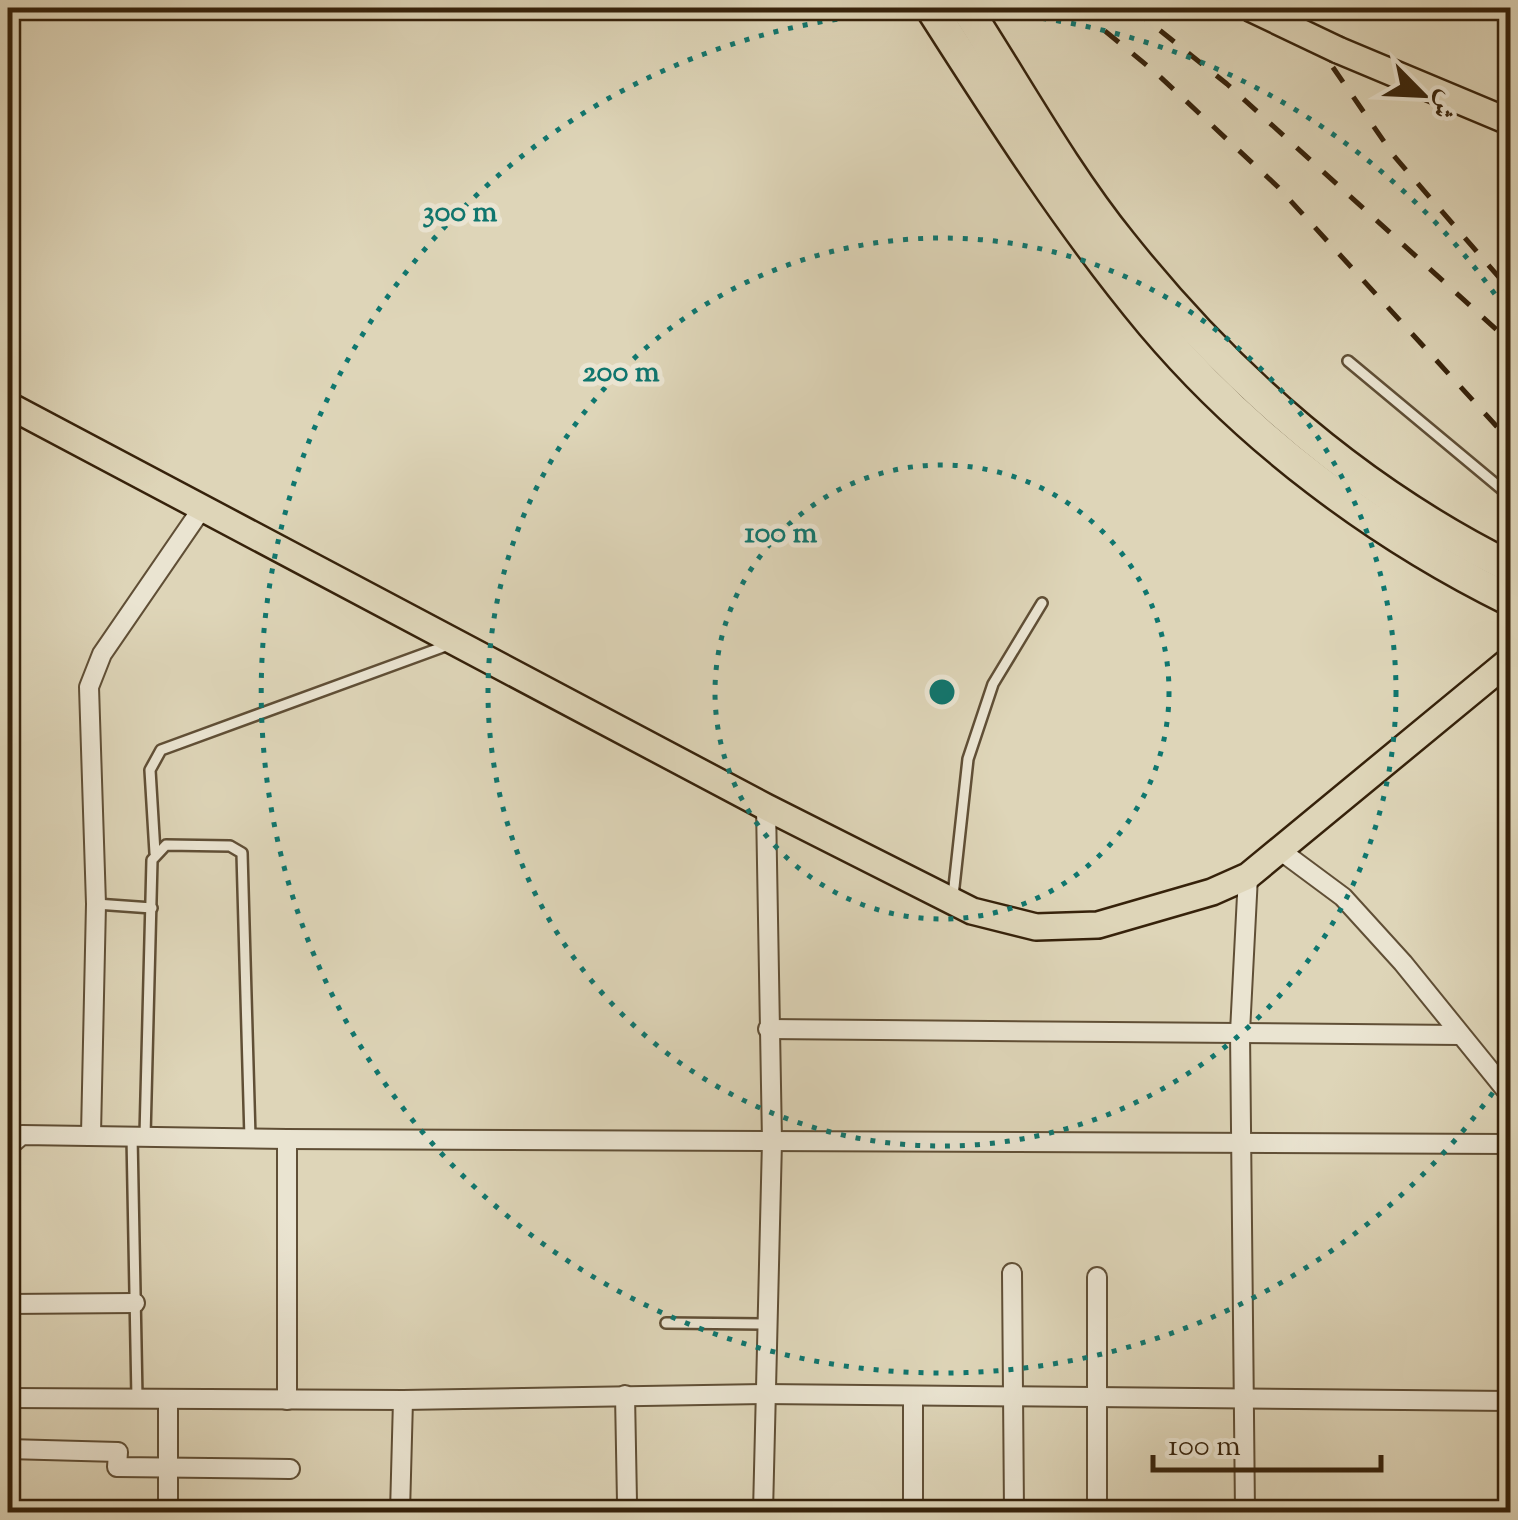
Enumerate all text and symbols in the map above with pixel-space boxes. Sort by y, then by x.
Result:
north arrow [1373,45,1473,145]
text: ش [1419,83,1467,125]
text: 300 m [423,192,498,235]
text: 200 m [583,352,660,395]
text: 100 m [745,513,818,556]
centre of rings [924,674,960,710]
scale bar [1153,1410,1380,1472]
text: 100 m [1168,1426,1241,1469]

